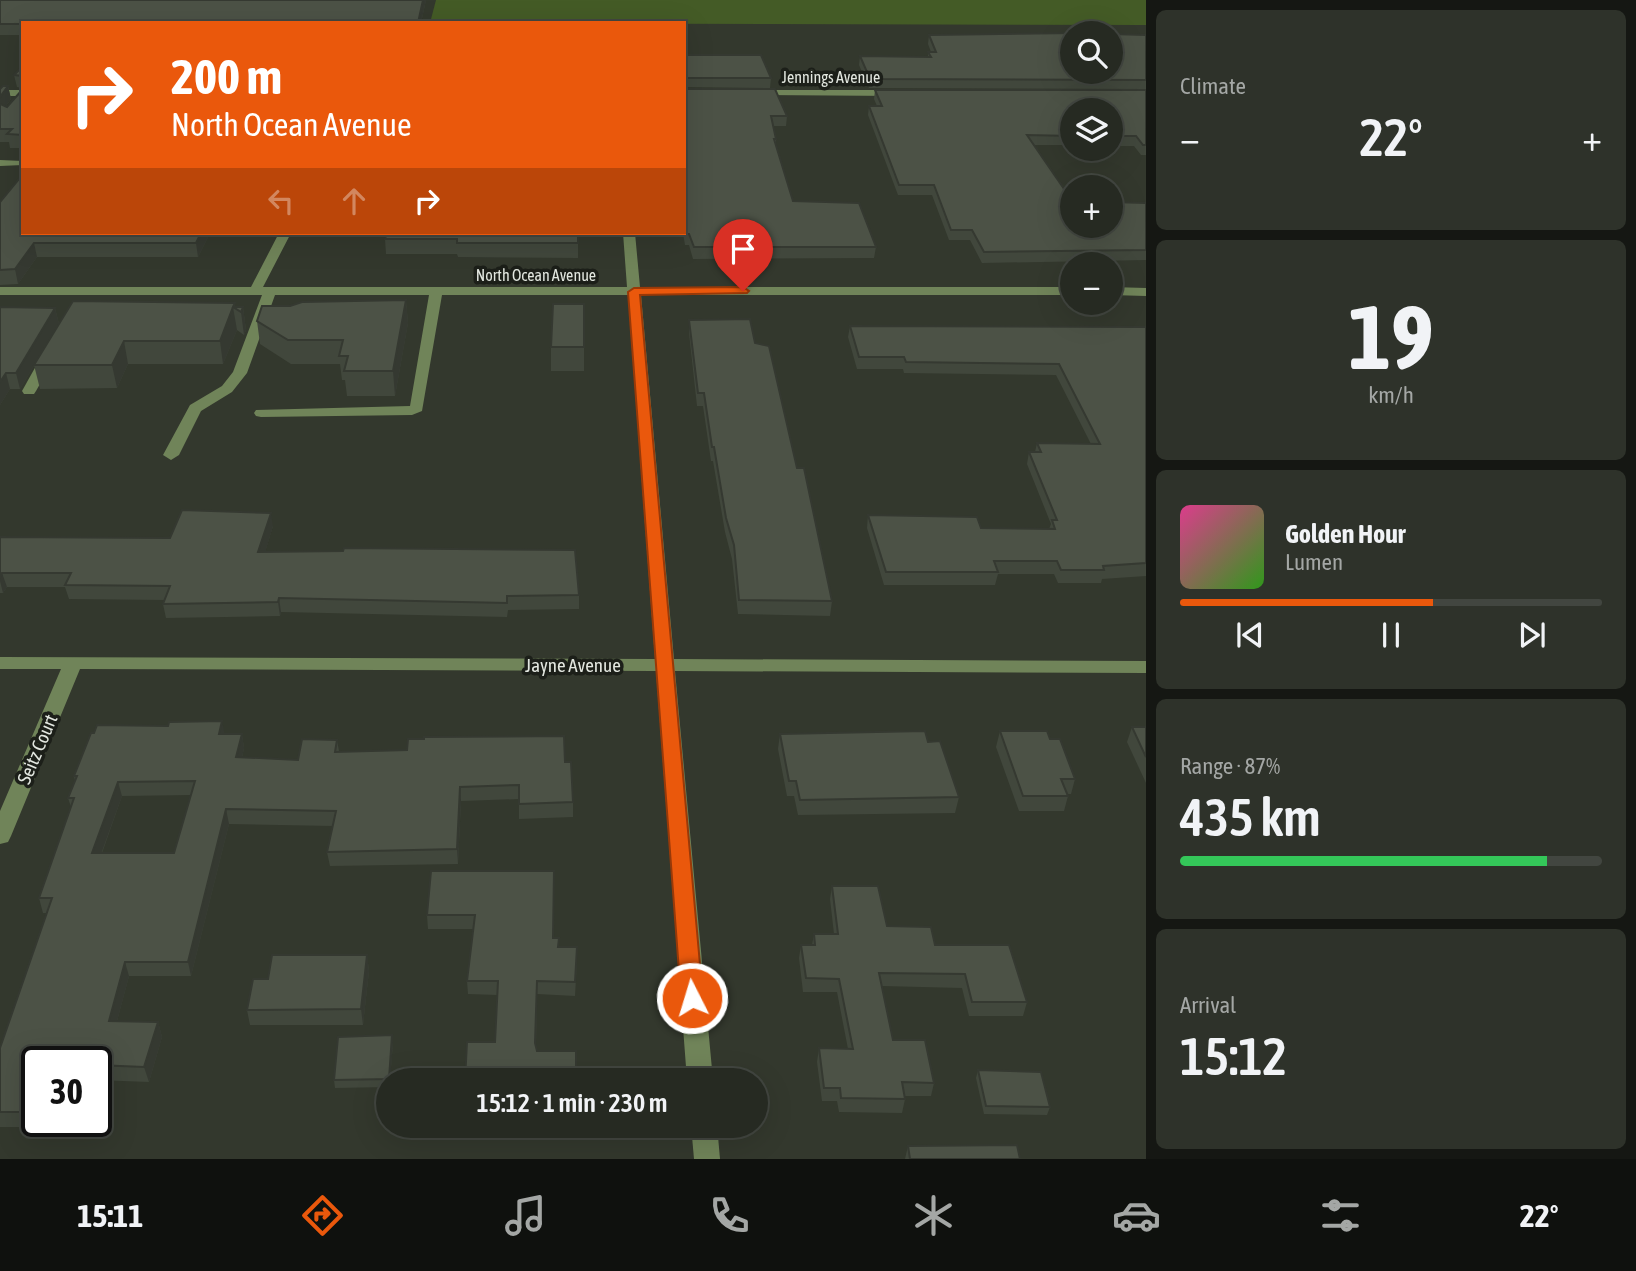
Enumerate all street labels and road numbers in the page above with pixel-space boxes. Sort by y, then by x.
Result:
street label: Jennings Avenue [782,68,880,87]
street label: North Ocean Avenue [476,266,596,284]
street label: Jayne Avenue [525,654,621,676]
street label: Seitz Court [13,711,61,787]

